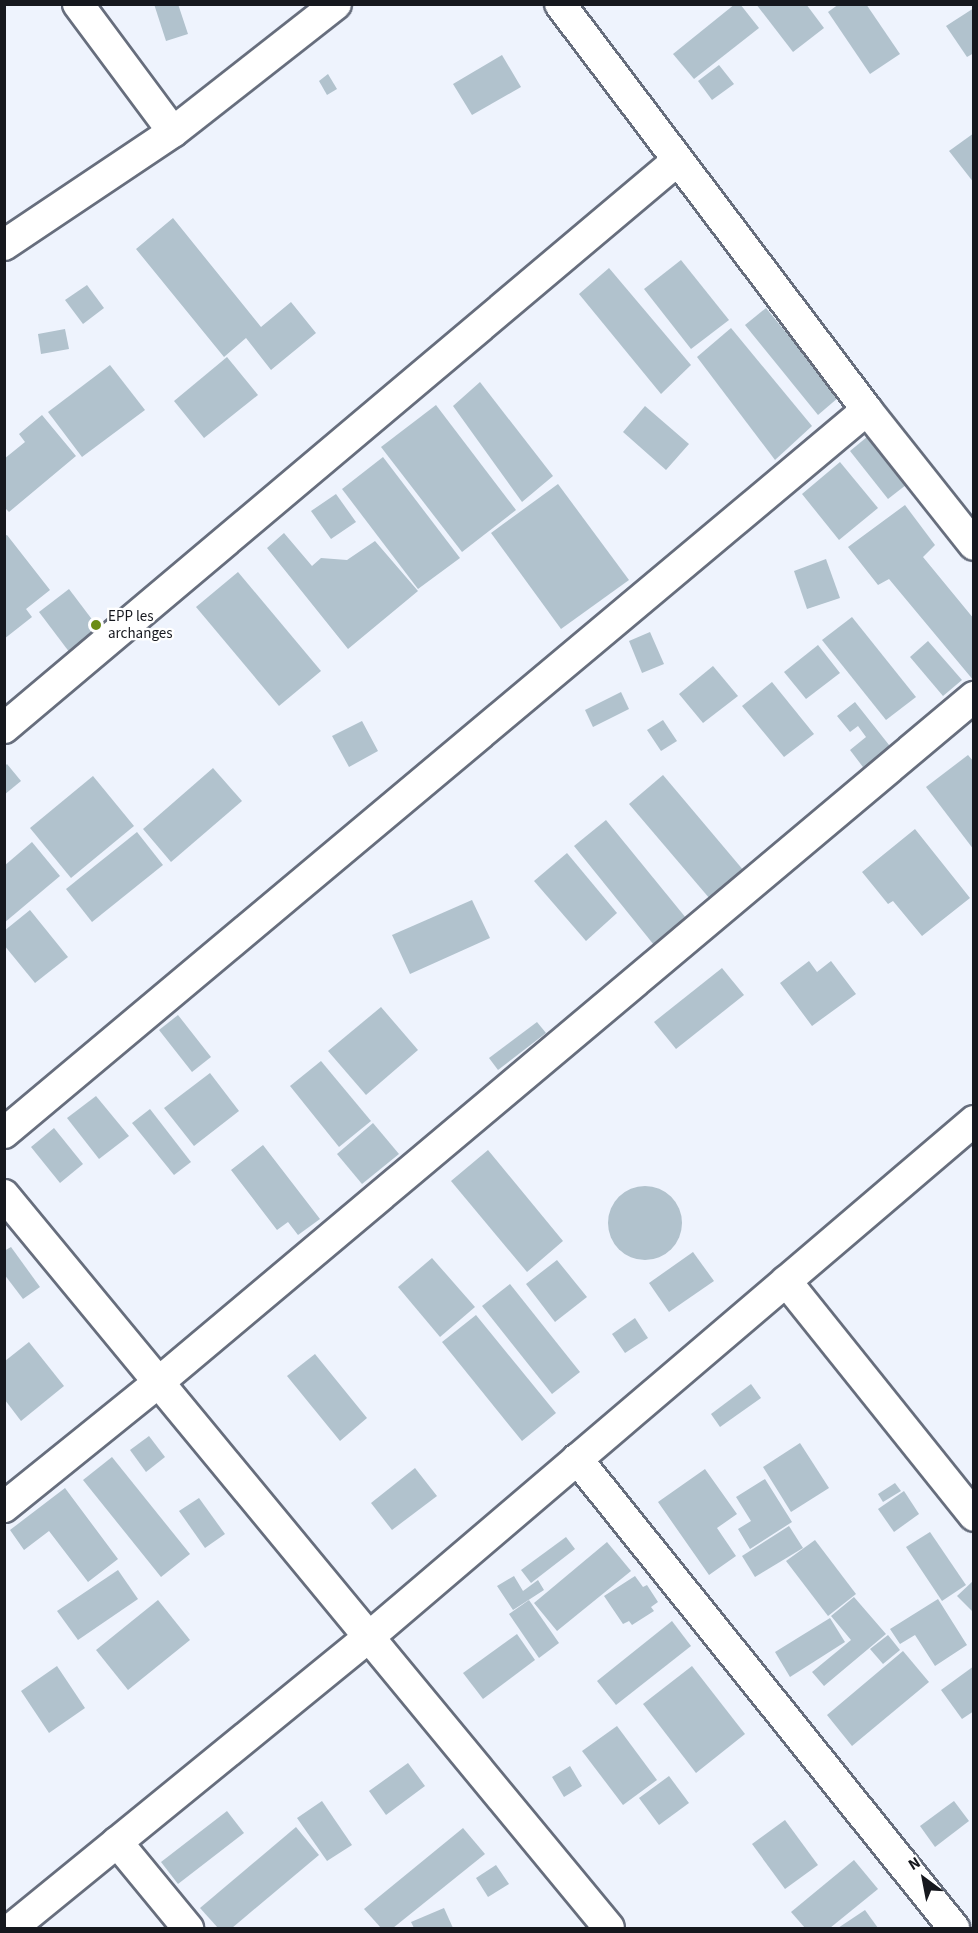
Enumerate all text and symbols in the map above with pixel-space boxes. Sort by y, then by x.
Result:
place label: EPP les archanges [108,607,172,642]
marker: EPP les archanges [89,618,103,632]
north arrow [894,1849,954,1909]
text: N [904,1852,925,1876]

